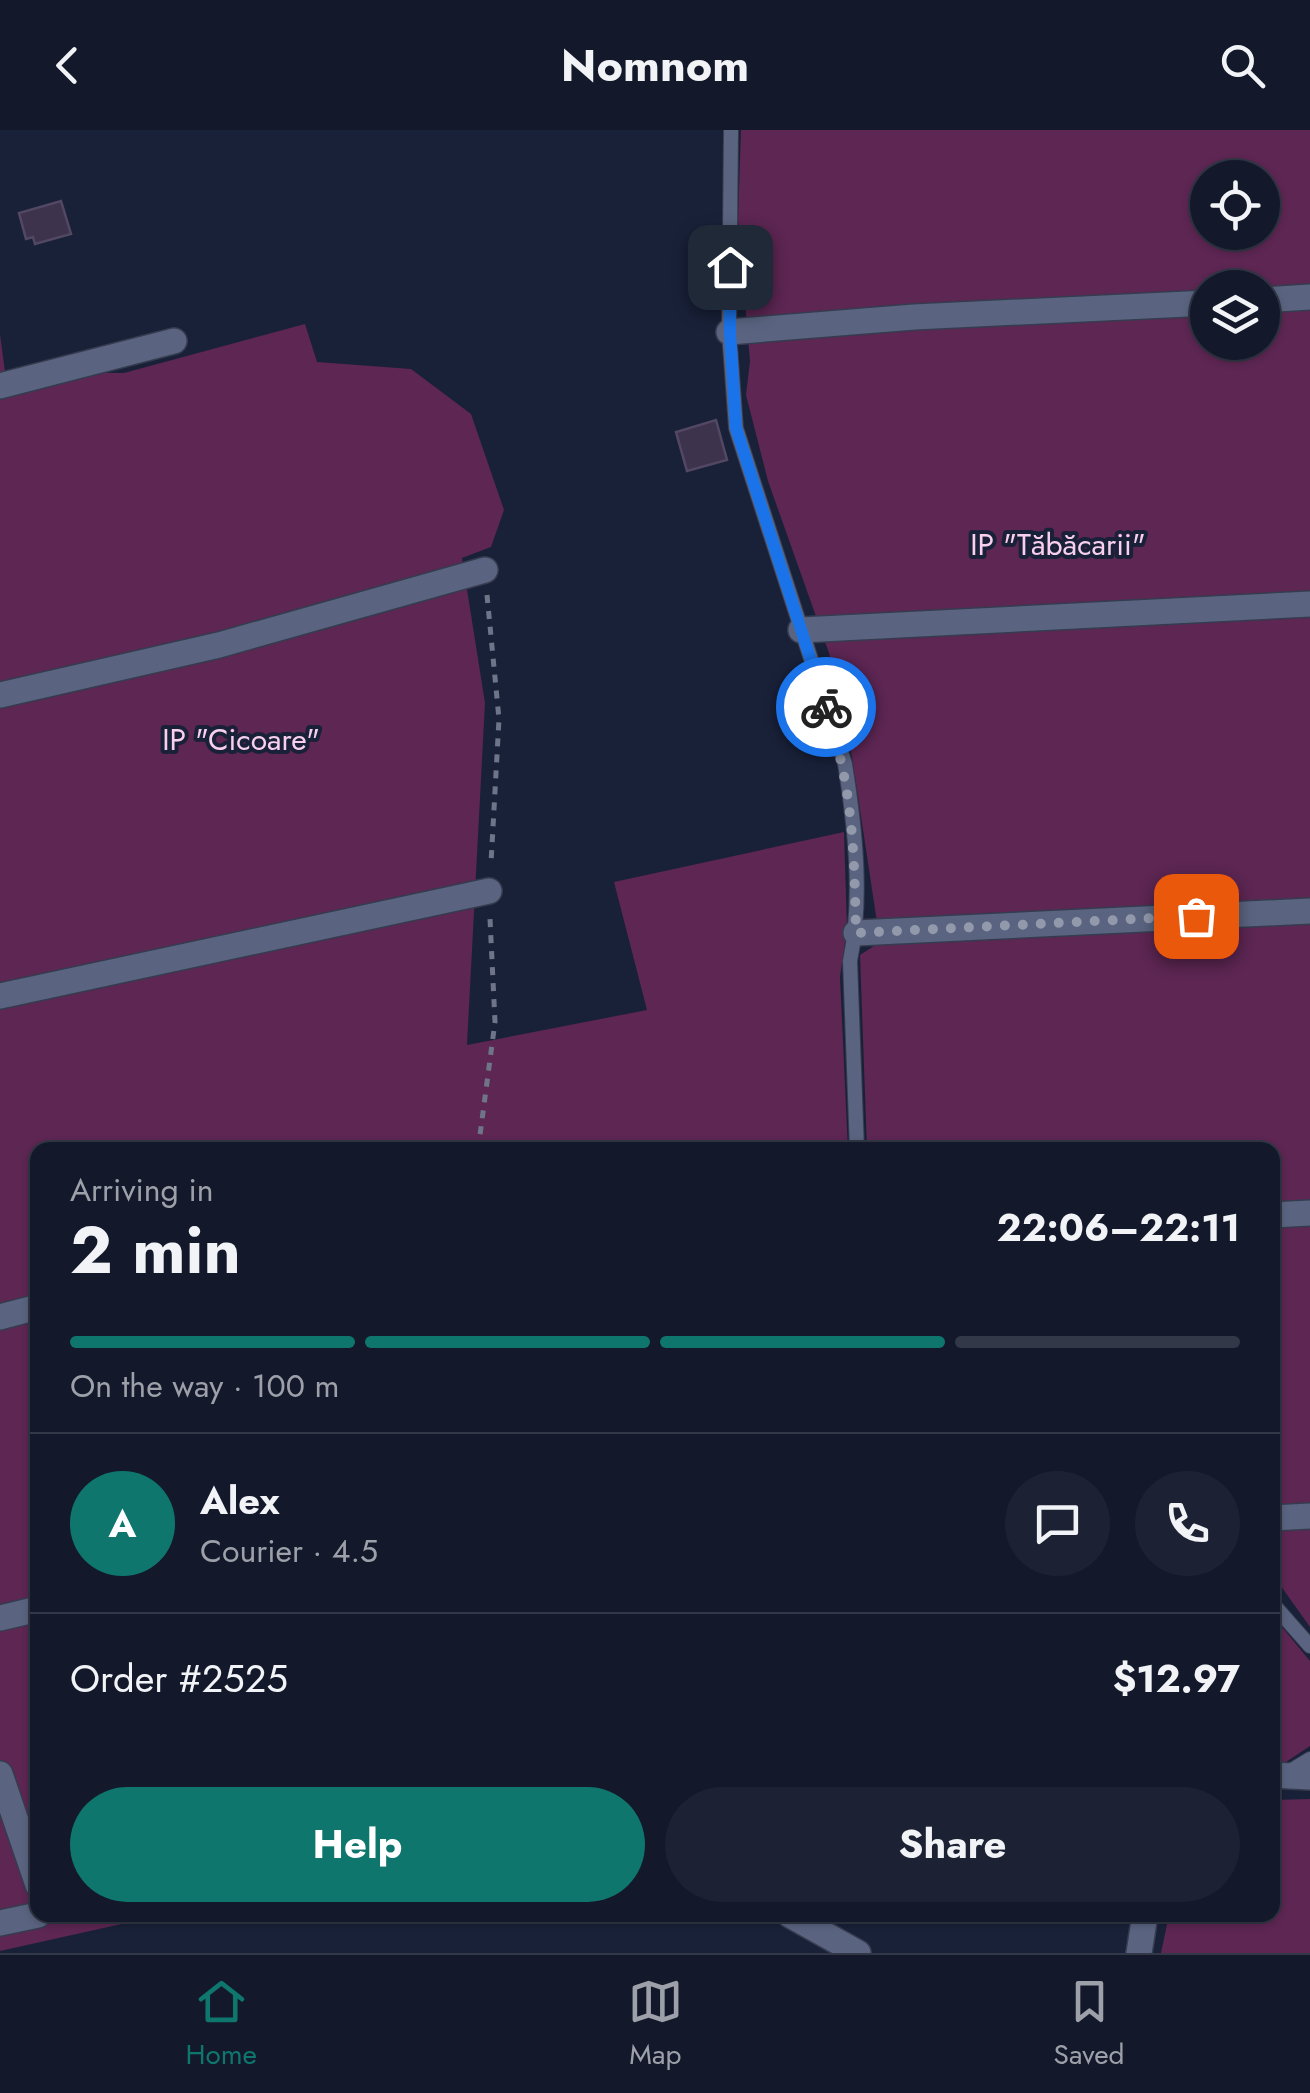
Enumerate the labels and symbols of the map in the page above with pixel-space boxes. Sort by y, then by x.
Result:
pin [688,225,773,310]
park label: IP "Tăbăcarii" [970,523,1146,566]
courier [776,657,876,757]
park label: IP "Cicoare" [162,718,320,761]
pin [1154,874,1239,959]

